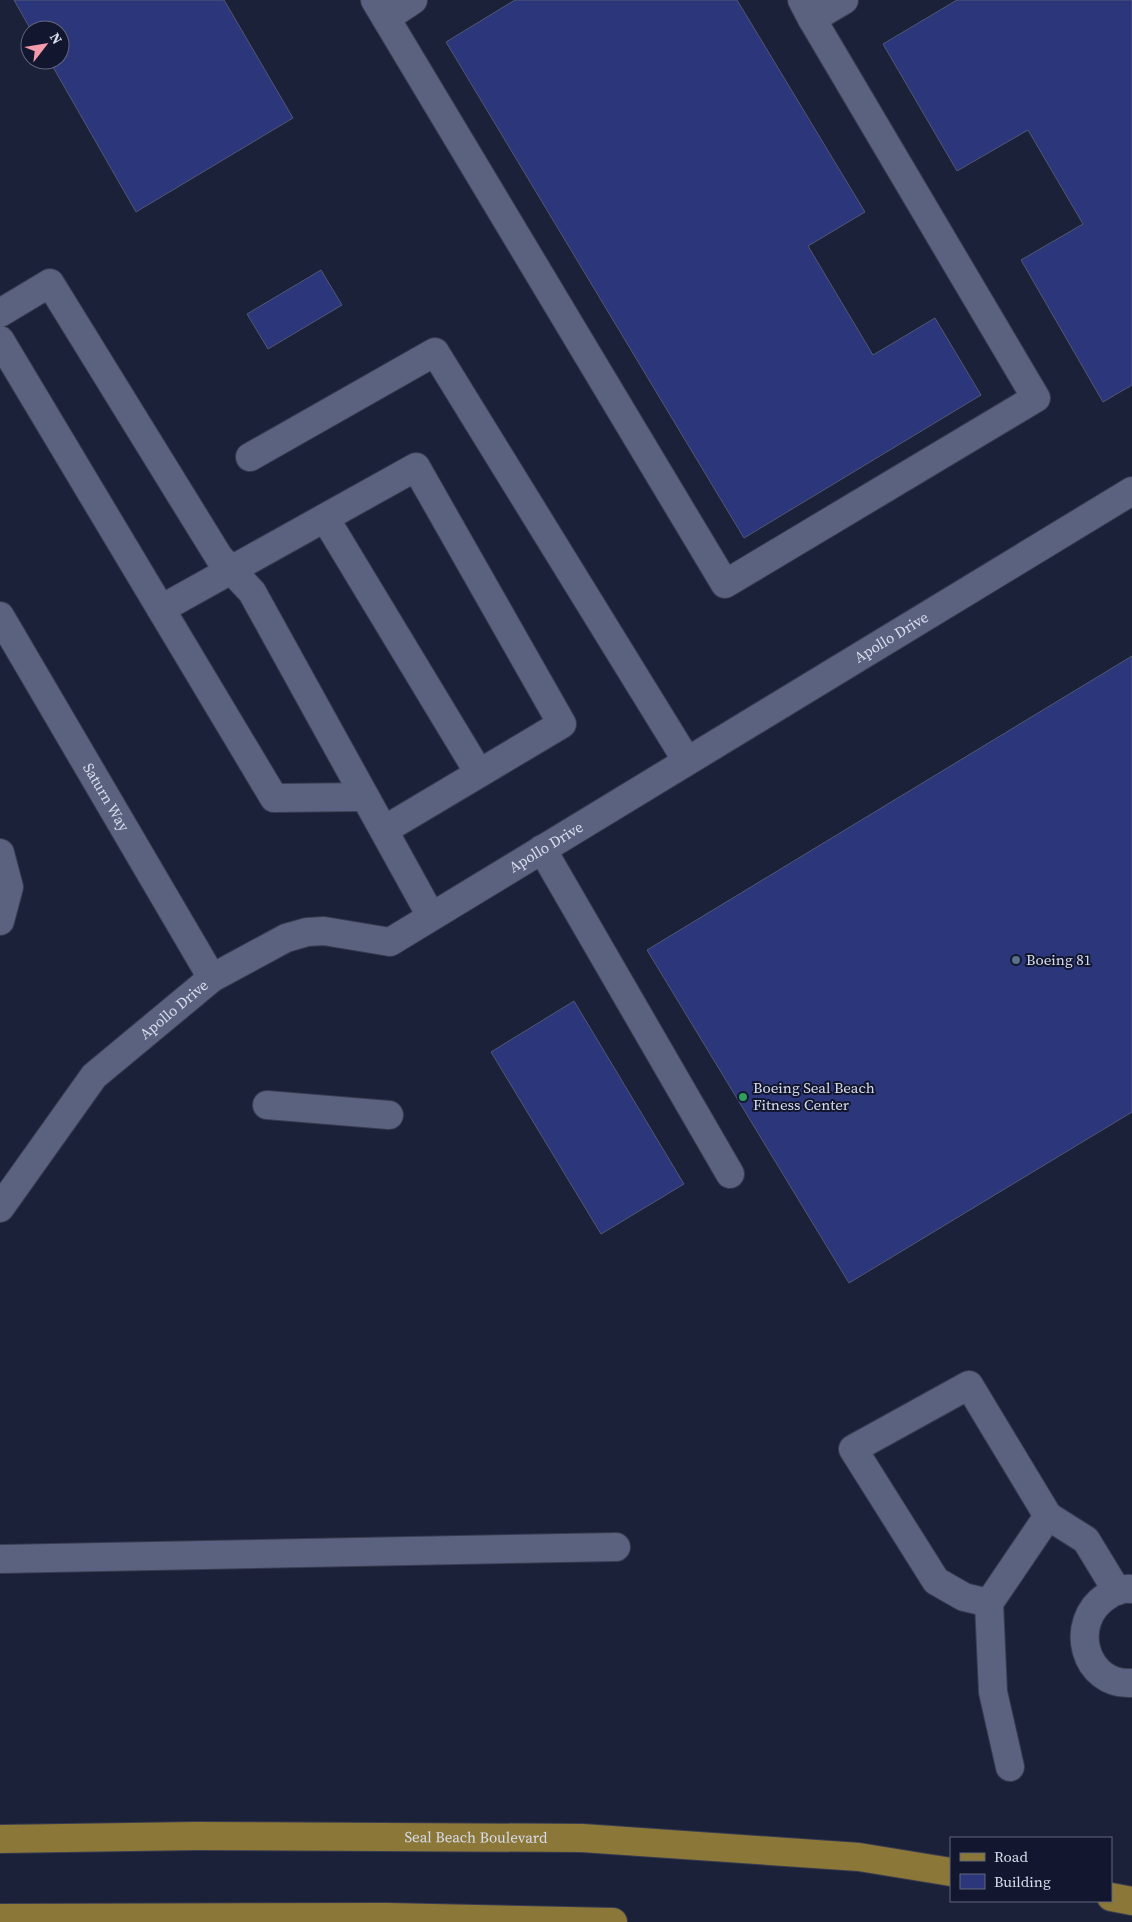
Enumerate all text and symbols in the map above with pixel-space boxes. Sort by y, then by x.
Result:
north arrow [20,20,70,70]
text: N [45,29,67,48]
street label: Apollo Drive [850,606,932,667]
street label: Saturn Way [78,759,135,835]
street label: Apollo Drive [505,816,587,877]
place label: Boeing 81 [1026,949,1091,970]
marker: Boeing 81 [1010,954,1022,966]
street label: Apollo Drive [135,974,213,1044]
place label: Boeing Seal Beach Fitness Center [753,1077,875,1115]
marker: Boeing Seal Beach Fitness Center [737,1091,749,1103]
street label: Seal Beach Boulevard [404,1826,548,1848]
legend [950,1837,1112,1902]
text: Road [994,1846,1028,1867]
text: Building [994,1871,1051,1892]

